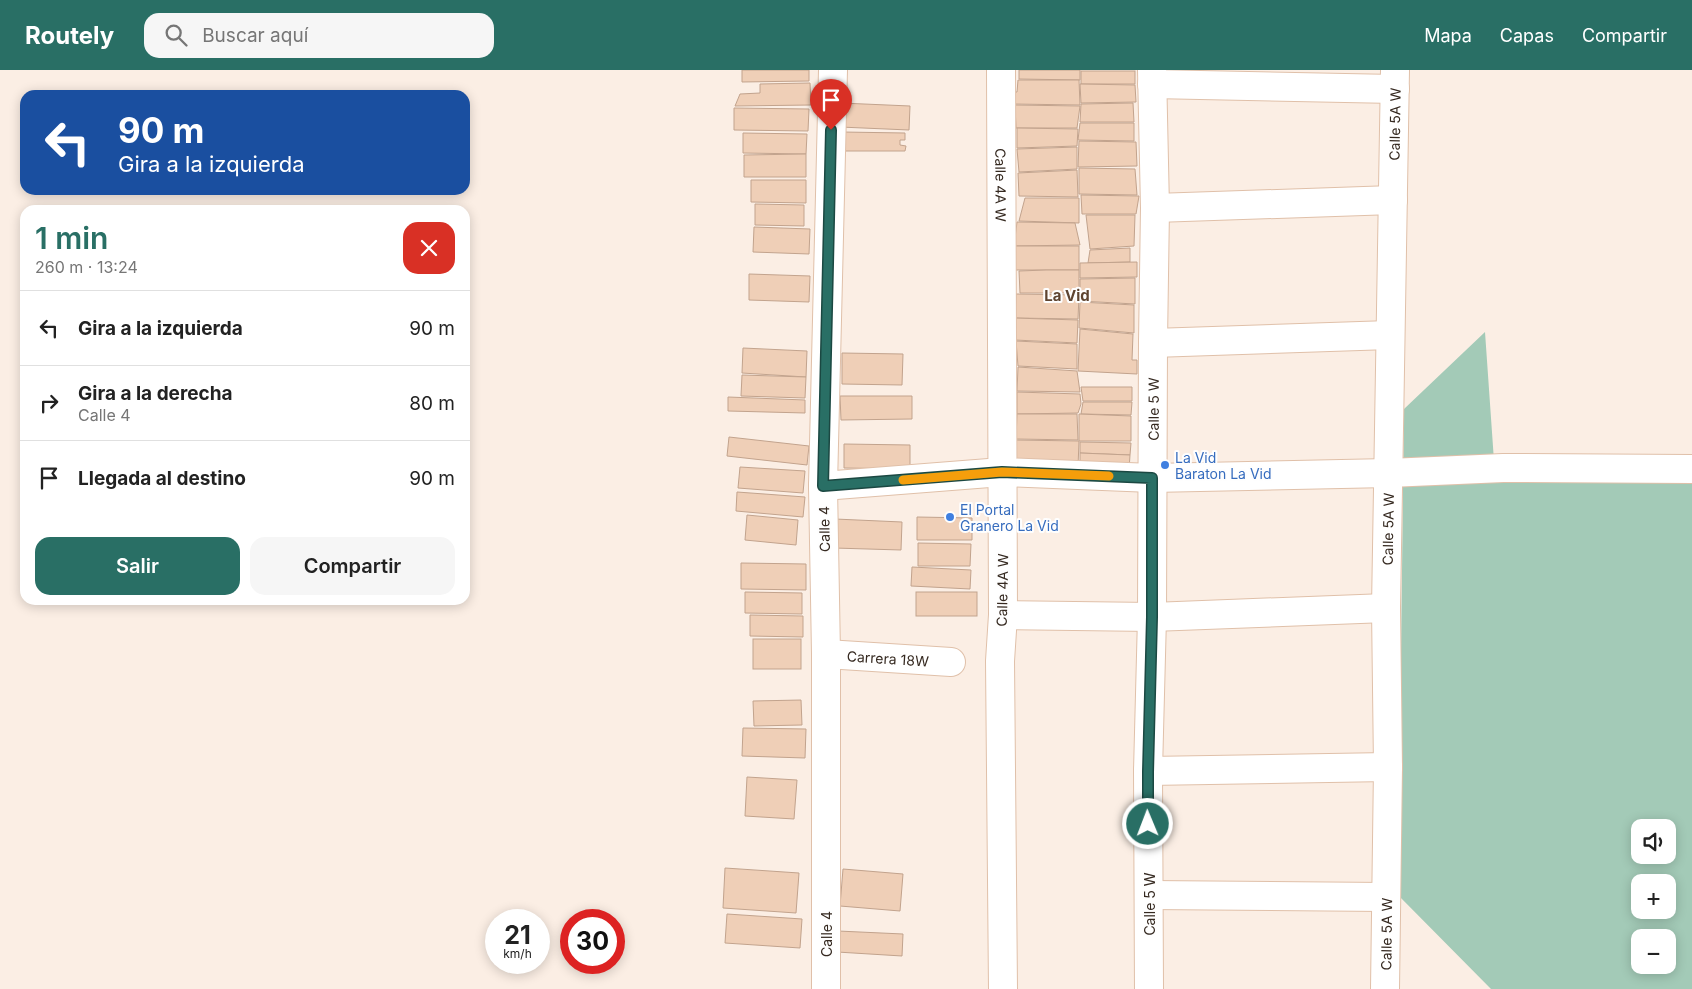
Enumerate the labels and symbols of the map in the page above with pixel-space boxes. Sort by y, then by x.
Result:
pin [810,79,852,130]
street label: Calle 5A W [1385,87,1403,161]
street label: Calle 4A W [993,148,1010,222]
district label: La Vid [1044,286,1090,305]
street label: Calle 5 W [1144,377,1161,441]
place label: La Vid Baraton La Vid [1175,449,1272,482]
marker: La Vid Baraton La Vid [1159,459,1171,471]
street label: Calle 5A W [1378,492,1396,566]
place label: El Portal Granero La Vid [960,501,1059,534]
street label: Calle 4 [815,506,833,552]
marker: El Portal Granero La Vid [944,511,956,523]
street label: Calle 4A W [993,553,1011,627]
street label: Carrera 18W [846,647,930,669]
position arrow [1121,797,1173,849]
street label: Calle 5 W [1141,872,1158,936]
street label: Calle 5A W [1377,897,1395,971]
speed limit sign: 30 [560,909,625,974]
street label: Calle 4 [818,911,835,957]

